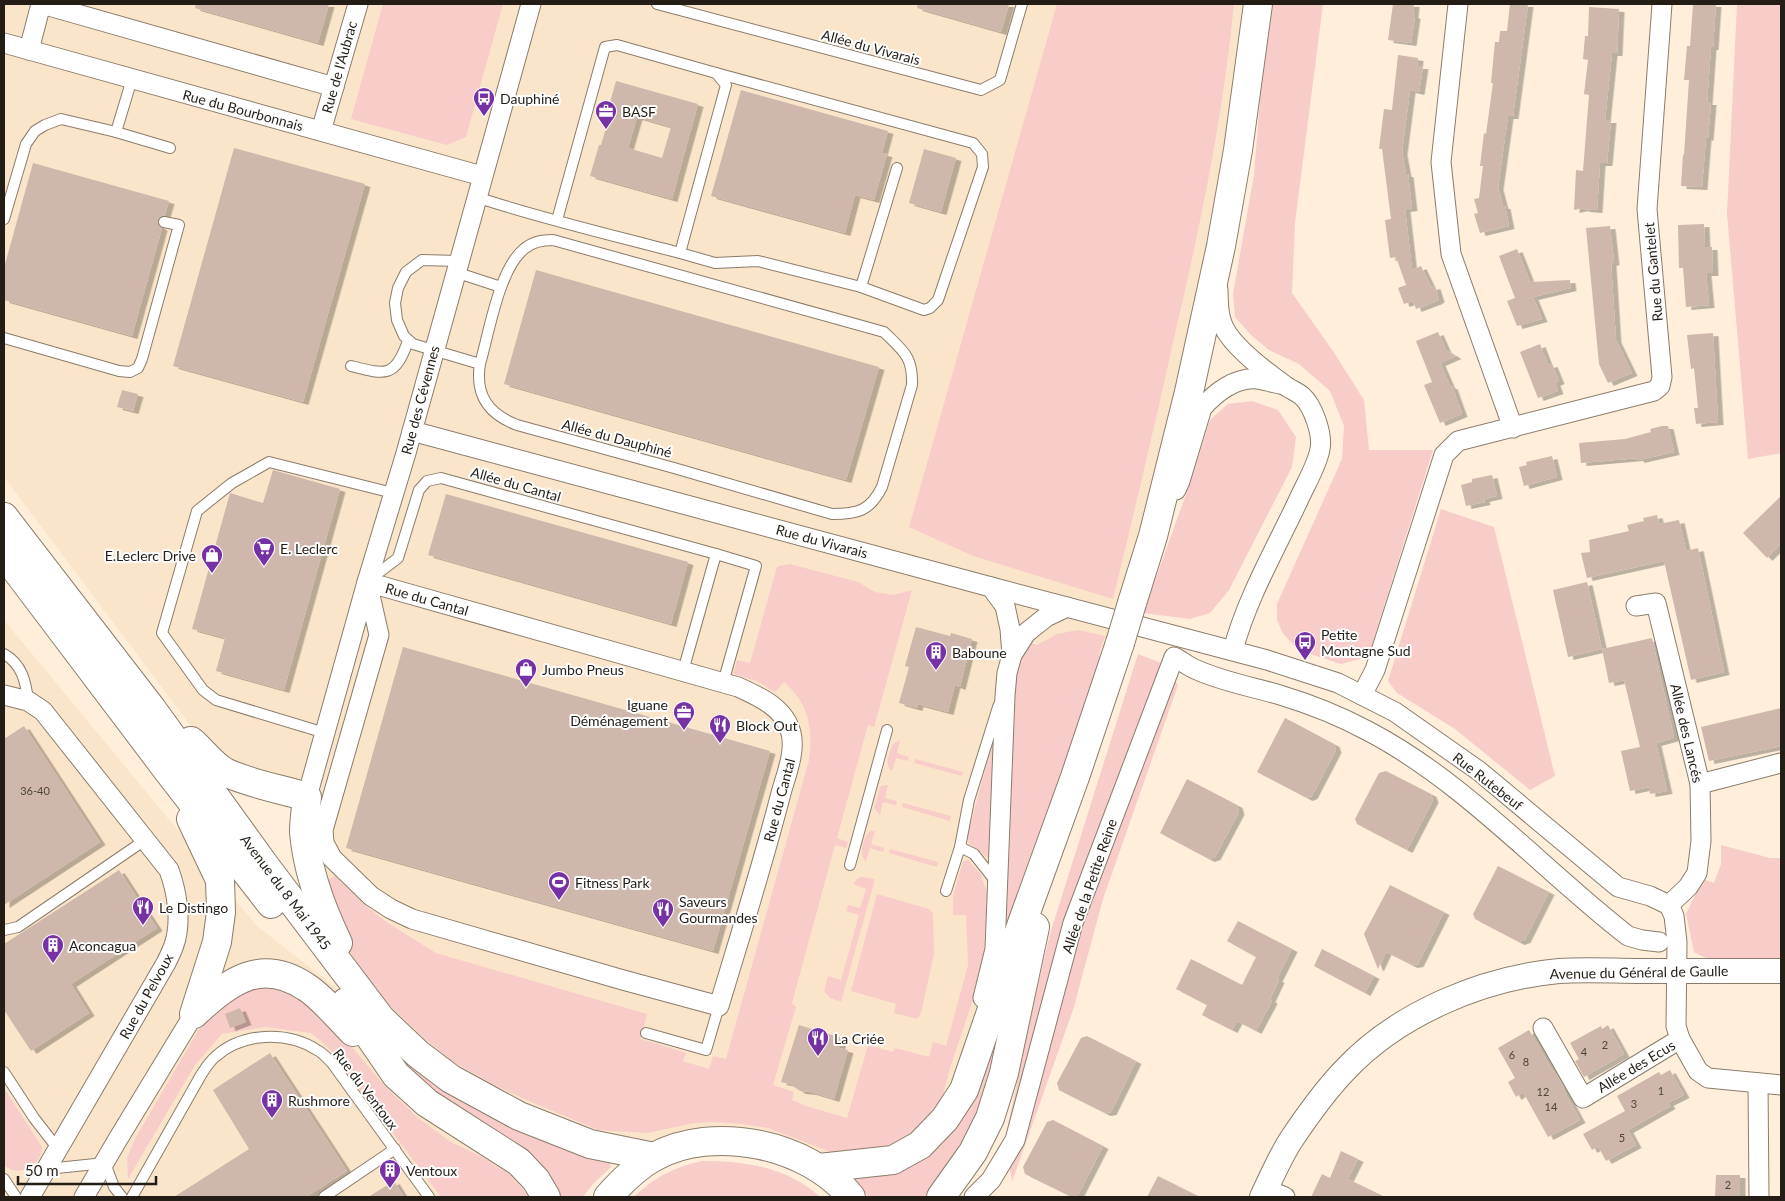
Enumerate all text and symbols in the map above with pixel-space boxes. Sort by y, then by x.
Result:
street label: Rue de l'Aubrac [318,19,360,115]
street label: Allée du Vivarais [820,26,922,68]
street label: Rue du Bourbonnais [181,86,305,134]
bus stop icon: Dauphiné [472,86,496,117]
place label: Dauphiné [500,90,559,107]
office icon: BASF [594,99,618,130]
place label: BASF [622,103,656,120]
street label: Rue du Gantelet [1640,222,1666,322]
street label: Rue des Cévennes [397,344,443,456]
street label: Allée du Dauphiné [560,415,674,461]
street label: Allée du Cantal [469,463,563,505]
street label: Rue du Vivarais [774,521,870,561]
supermarket icon: E. Leclerc [252,536,276,567]
place label: E. Leclerc [280,540,338,557]
shop icon: E.Leclerc Drive [200,543,224,574]
place label: E.Leclerc Drive [105,547,196,564]
street label: Rue du Cantal [383,579,471,619]
place label: Petite Montagne Sud [1321,626,1411,659]
bus stop icon: Petite Montagne Sud [1293,630,1317,661]
building icon: Baboune [924,640,948,671]
place label: Baboune [952,644,1007,661]
shop icon: Jumbo Pneus [514,657,538,688]
place label: Jumbo Pneus [542,661,624,678]
street label: Allée des Lancés [1667,682,1707,784]
place label: Iguane Déménagement [570,696,668,729]
office icon: Iguane Déménagement [672,700,696,731]
restaurant icon: Block Out [708,713,732,744]
place label: Block Out [736,717,797,734]
street label: Rue Rutebeuf [1450,748,1526,814]
street label: Rue du Cantal [760,756,798,844]
house number: 36-40 [20,784,50,797]
street label: Allée de la Petite Reine [1058,816,1120,956]
street label: Avenue du 8 Mai 1945 [237,831,335,953]
sports icon: Fitness Park [547,870,571,901]
place label: Fitness Park [575,874,650,891]
place label: Saveurs Gourmandes [679,893,758,926]
restaurant icon: Le Distingo [131,895,155,926]
restaurant icon: Saveurs Gourmandes [651,897,675,928]
place label: Le Distingo [159,899,228,916]
building icon: Aconcagua [41,933,65,964]
place label: Aconcagua [69,937,136,954]
street label: Rue du Pelvoux [116,950,176,1042]
street label: Avenue du Général de Gaulle [1550,962,1728,982]
restaurant icon: La Criée [806,1026,830,1057]
place label: La Criée [834,1030,884,1047]
street label: Allée des Ecus [1594,1036,1678,1096]
house number: 2 [1602,1038,1608,1051]
street label: Rue du Ventoux [330,1045,402,1133]
house number: 4 [1581,1045,1588,1058]
house number: 6 [1509,1048,1515,1061]
house number: 8 [1523,1055,1529,1068]
house number: 1 [1658,1084,1664,1097]
house number: 12 [1537,1085,1549,1098]
building icon: Rushmore [260,1088,284,1119]
place label: Rushmore [288,1092,350,1109]
house number: 3 [1631,1097,1637,1110]
house number: 14 [1545,1100,1558,1113]
house number: 5 [1619,1131,1625,1144]
scale bar [18,1154,155,1186]
building icon: Ventoux [378,1158,402,1189]
text: 50 m [25,1161,59,1179]
place label: Ventoux [406,1162,457,1179]
house number: 2 [1725,1178,1731,1191]

